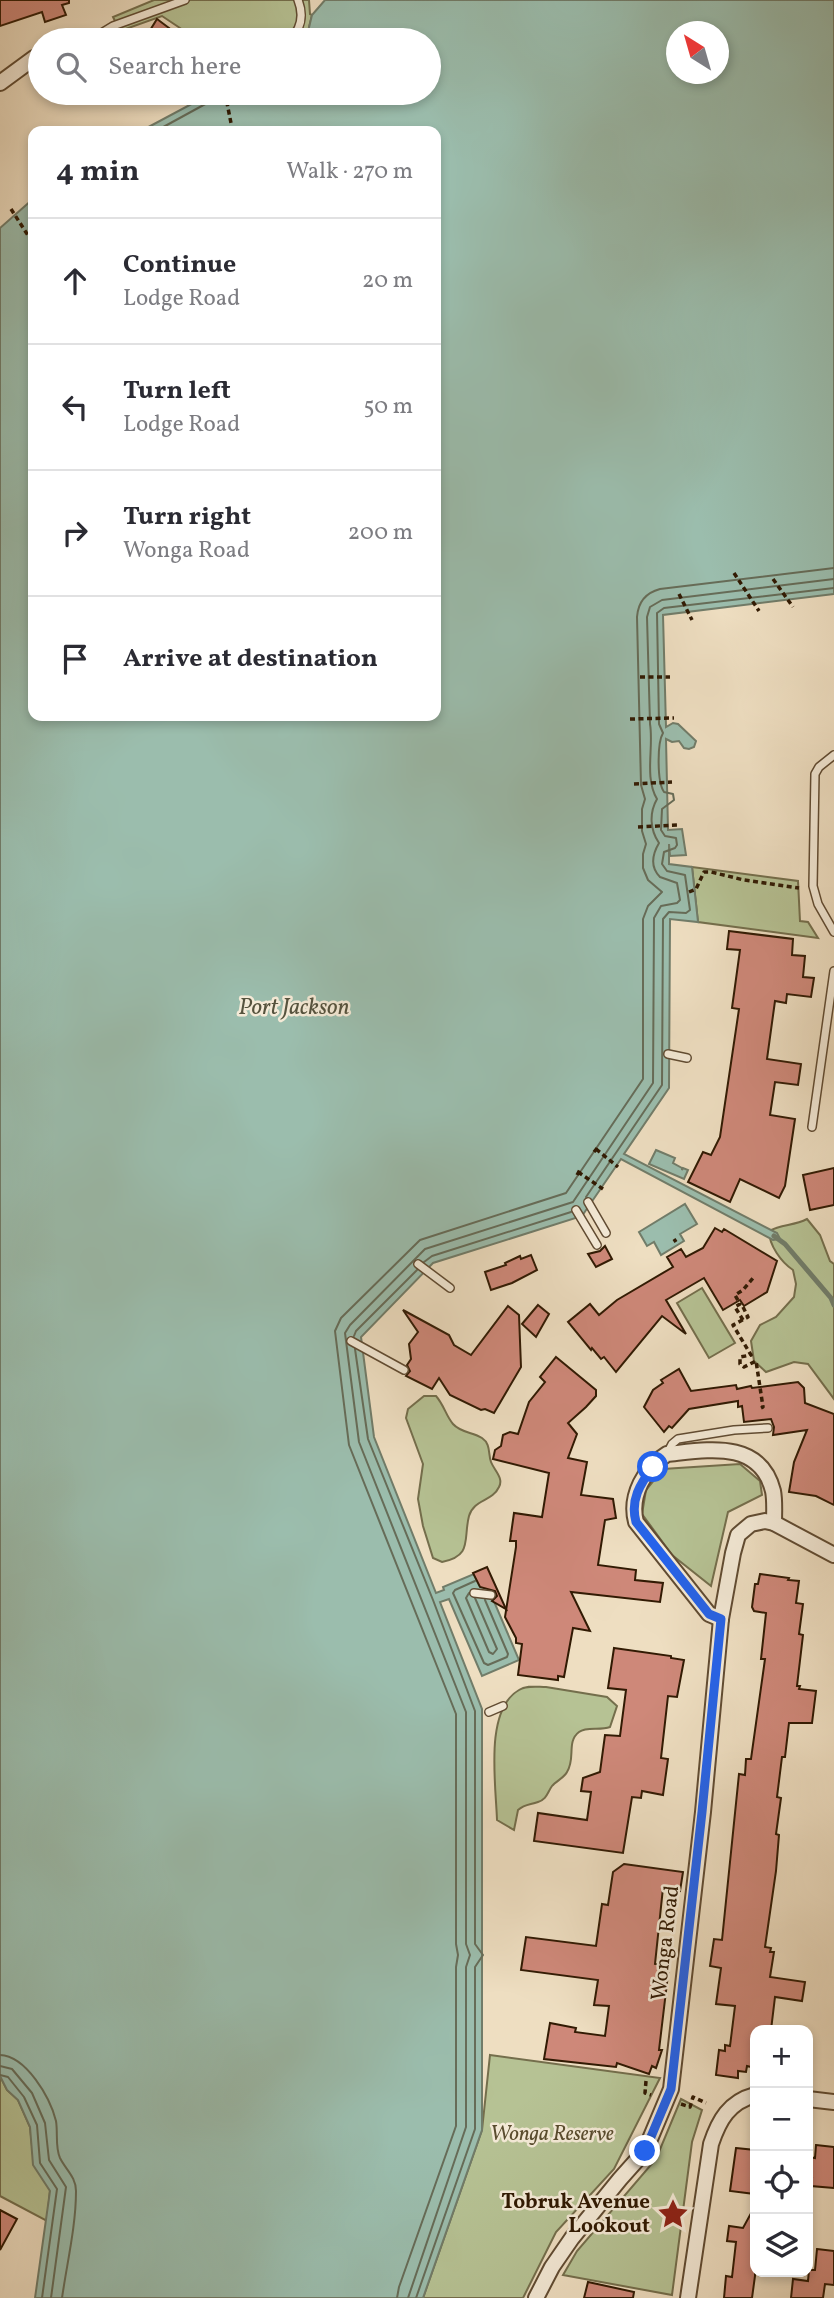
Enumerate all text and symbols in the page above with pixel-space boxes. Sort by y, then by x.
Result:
north arrow [666,21,729,84]
search box [28,28,441,105]
icon: search [52,48,90,86]
text: Search here [108,49,241,85]
text: 4 min [56,151,140,193]
text: Walk · 270 m [286,156,413,188]
text: Continue [123,247,236,283]
icon: ahead [56,262,94,300]
text: 20 m [362,265,413,297]
text: Lodge Road [123,283,240,315]
text: Turn left [123,373,231,409]
icon: left [56,388,94,426]
text: 50 m [364,391,413,423]
text: Lodge Road [123,409,240,441]
text: Turn right [123,499,251,535]
icon: right [56,514,94,552]
text: 200 m [348,517,413,549]
text: Wonga Road [123,535,250,567]
icon: arrive [56,640,94,678]
text: Arrive at destination [123,641,378,677]
water label: Port Jackson [239,992,350,1024]
route start [637,1451,668,1482]
street label: Wonga Road [645,1884,687,2002]
map controls [750,2025,813,2277]
button: + [750,2025,813,2088]
button: − [750,2088,813,2151]
park label: Wonga Reserve [490,2120,614,2149]
route end [629,2135,660,2166]
button: locate [750,2151,813,2214]
place label: Tobruk Avenue Lookout [501,2188,650,2241]
place icon: Tobruk Avenue Lookout [656,2197,690,2231]
button: layers [750,2214,813,2277]

